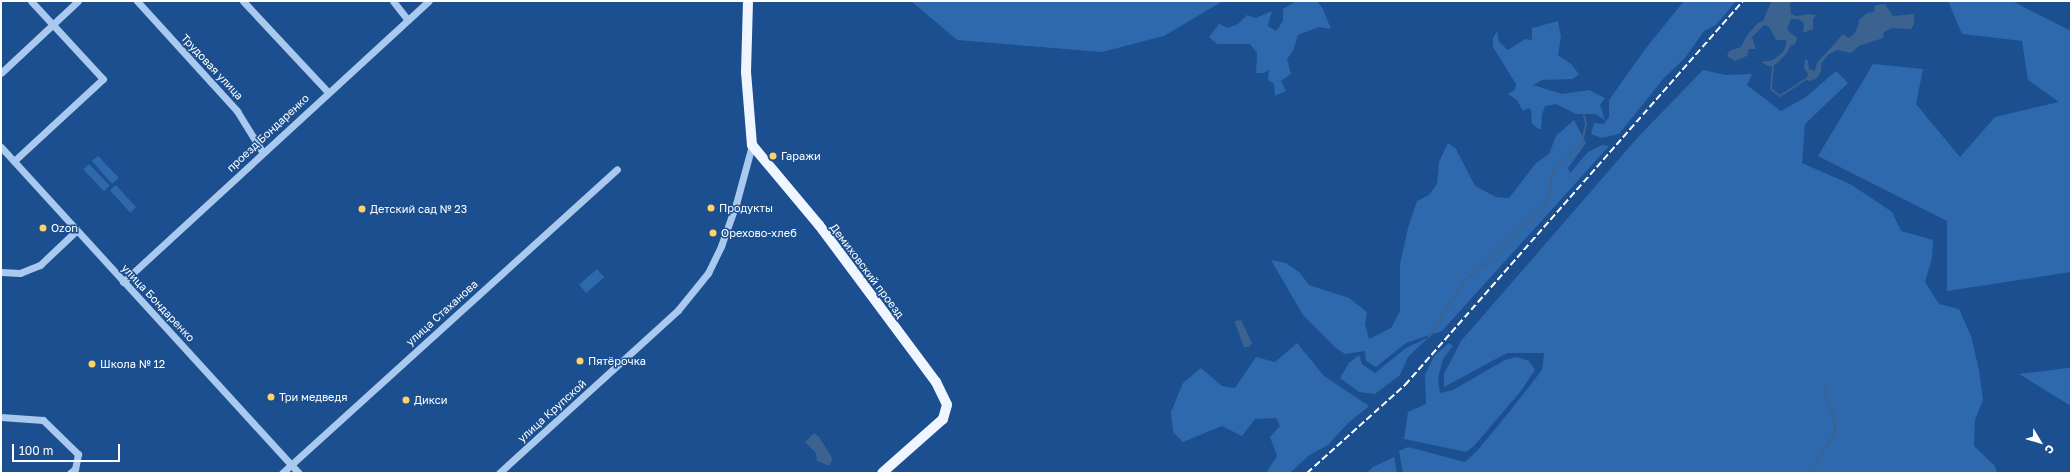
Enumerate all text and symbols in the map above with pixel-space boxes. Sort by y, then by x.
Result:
street label: Трудовая улица [178,31,246,103]
street label: проезд Бондаренко [224,91,312,175]
place label: Гаражи [781,149,821,163]
marker: Гаражи [768,151,778,161]
place label: Продукты [719,201,773,215]
place label: Детский сад № 23 [370,202,467,216]
marker: Продукты [706,203,716,213]
marker: Детский сад № 23 [357,204,367,214]
place label: Ozon [51,221,78,235]
street label: Демиховский проезд [827,221,907,321]
marker: Ozon [38,223,48,233]
place label: Орехово-хлеб [721,226,797,240]
marker: Орехово-хлеб [708,228,718,238]
street label: улица Бондаренко [119,262,197,344]
street label: улица Стаханова [403,277,481,349]
place label: Пятёрочка [588,354,646,368]
marker: Пятёрочка [575,356,585,366]
place label: Школа № 12 [100,357,165,371]
marker: Школа № 12 [87,359,97,369]
street label: улица Крупской [515,377,589,445]
place label: Три медведя [279,390,347,404]
marker: Три медведя [266,392,276,402]
place label: Дикси [414,393,448,407]
marker: Дикси [401,395,411,405]
north arrow [2020,422,2060,462]
scale bar [14,436,122,462]
text: 100 m [19,443,53,458]
text: С [2042,443,2057,457]

